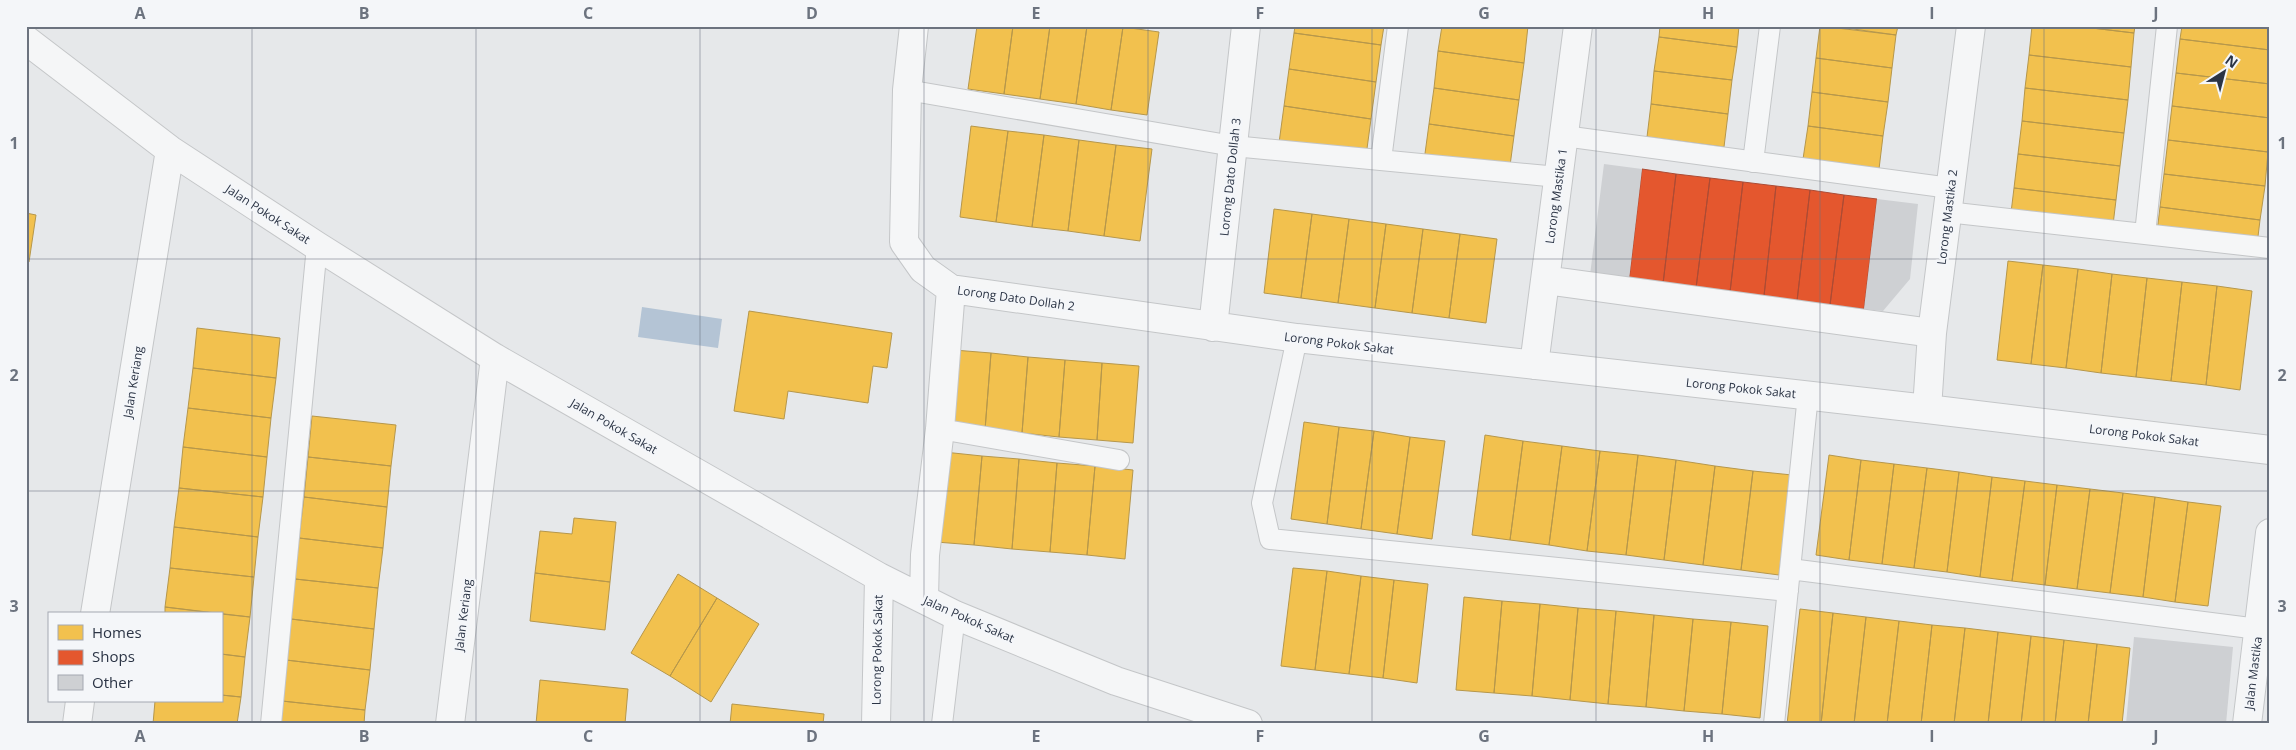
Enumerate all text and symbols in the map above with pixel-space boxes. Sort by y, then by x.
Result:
text: A [134,2,146,24]
text: B [359,2,369,24]
text: C [583,2,593,24]
text: D [806,2,818,24]
text: E [1032,2,1041,24]
text: F [1256,2,1264,24]
text: G [1478,2,1490,24]
text: H [1702,2,1714,24]
text: I [1929,2,1935,24]
text: J [2151,2,2159,24]
north arrow [2198,48,2248,98]
text: N [2222,50,2242,72]
street label: Lorong Dato Dollah 3 [1215,117,1245,237]
text: 1 [9,132,19,154]
text: 1 [2277,132,2287,154]
street label: Lorong Mastika 1 [1541,147,1571,245]
street label: Lorong Mastika 2 [1933,168,1961,266]
street label: Jalan Pokok Sakat [221,180,314,248]
street label: Lorong Dato Dollah 2 [956,281,1076,315]
street label: Lorong Pokok Sakat [1283,328,1395,358]
street label: Jalan Keriang [119,344,147,420]
text: 2 [9,364,19,386]
text: 2 [2277,364,2287,386]
street label: Lorong Pokok Sakat [1685,374,1797,402]
street label: Jalan Pokok Sakat [566,394,661,458]
street label: Lorong Pokok Sakat [2088,420,2200,450]
street label: Jalan Keriang [450,577,476,653]
street label: Jalan Pokok Sakat [920,591,1017,647]
text: 3 [9,595,19,617]
street label: Lorong Pokok Sakat [868,595,886,705]
text: 3 [2277,595,2287,617]
legend [48,612,222,702]
text: Homes [92,622,142,642]
street label: Jalan Mastika [2240,635,2266,712]
text: Shops [92,646,135,666]
text: Other [92,672,133,692]
text: A [134,725,146,747]
text: B [359,725,369,747]
text: C [583,725,593,747]
text: D [806,725,818,747]
text: E [1032,725,1041,747]
text: F [1256,725,1264,747]
text: G [1478,725,1490,747]
text: H [1702,725,1714,747]
text: I [1929,725,1935,747]
text: J [2151,725,2159,747]

